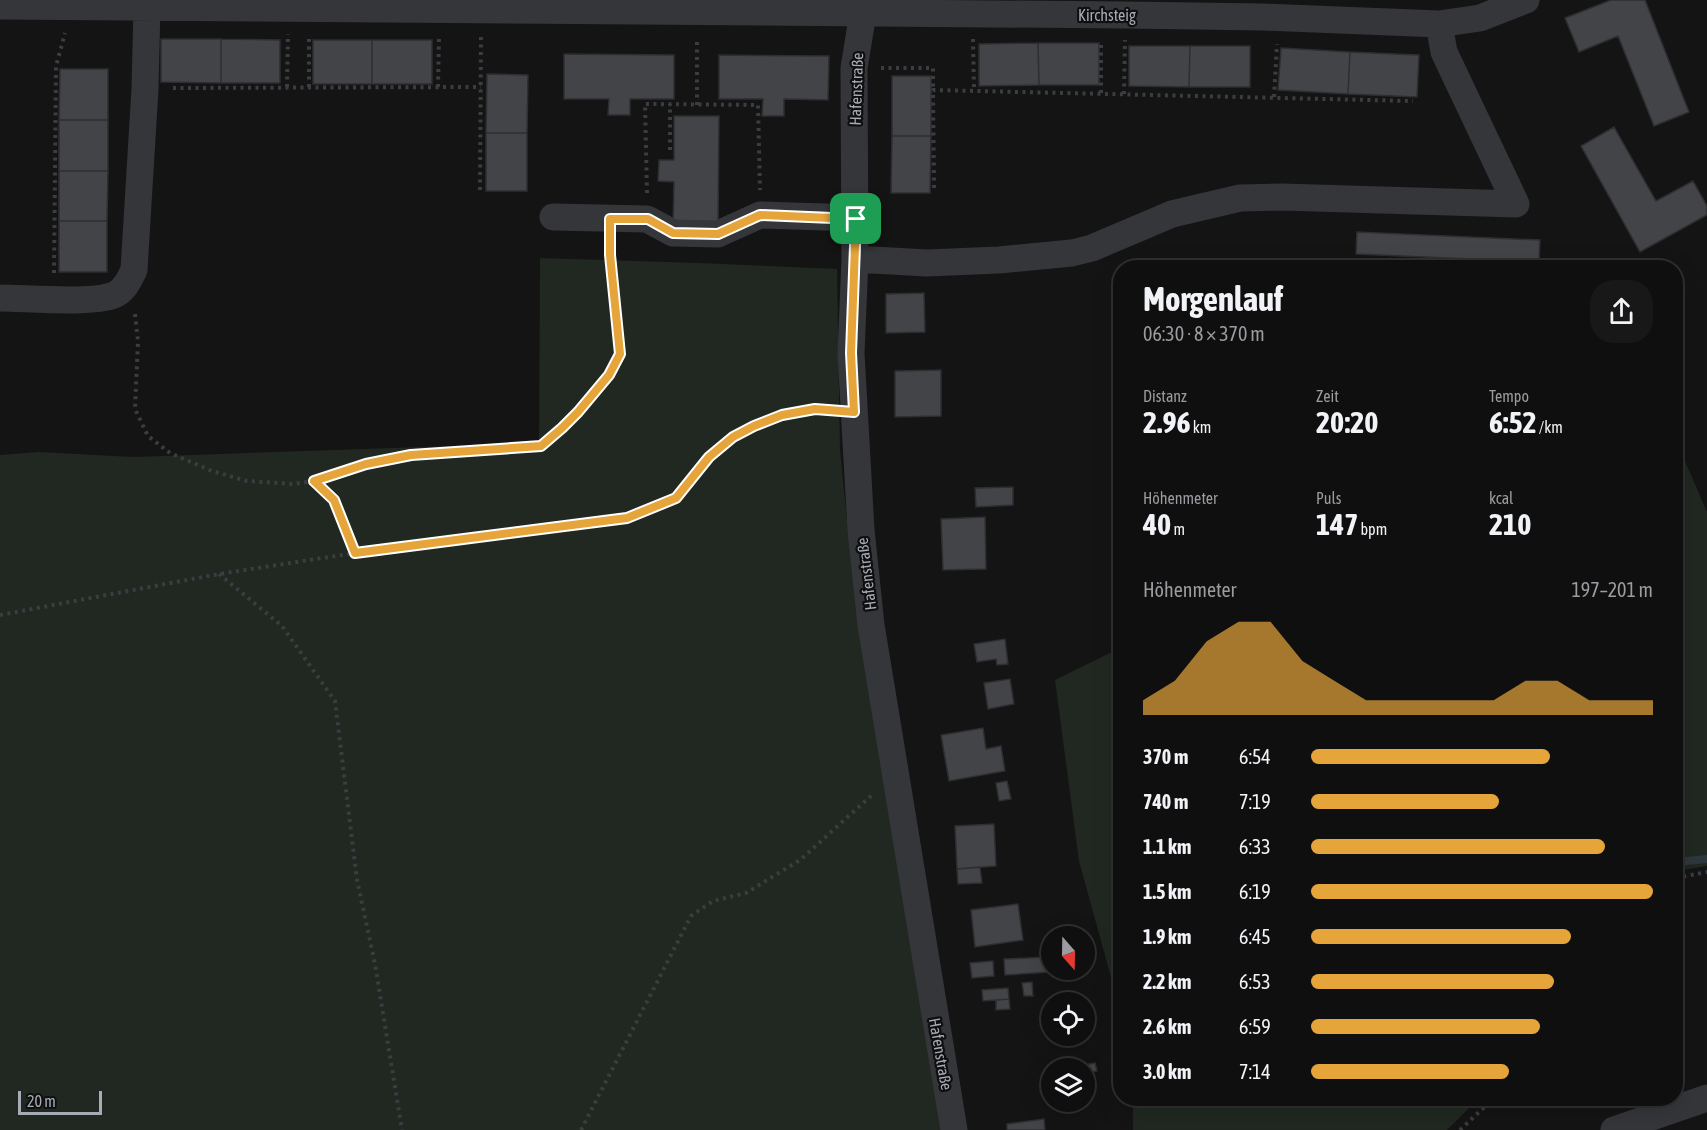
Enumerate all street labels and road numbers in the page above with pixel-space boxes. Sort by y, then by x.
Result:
street label: Kirchsteig [1078,6,1136,25]
street label: Hafenstraße [846,52,866,126]
street label: Hafenstraße [853,537,879,611]
street label: Hafenstraße [926,1016,956,1092]

